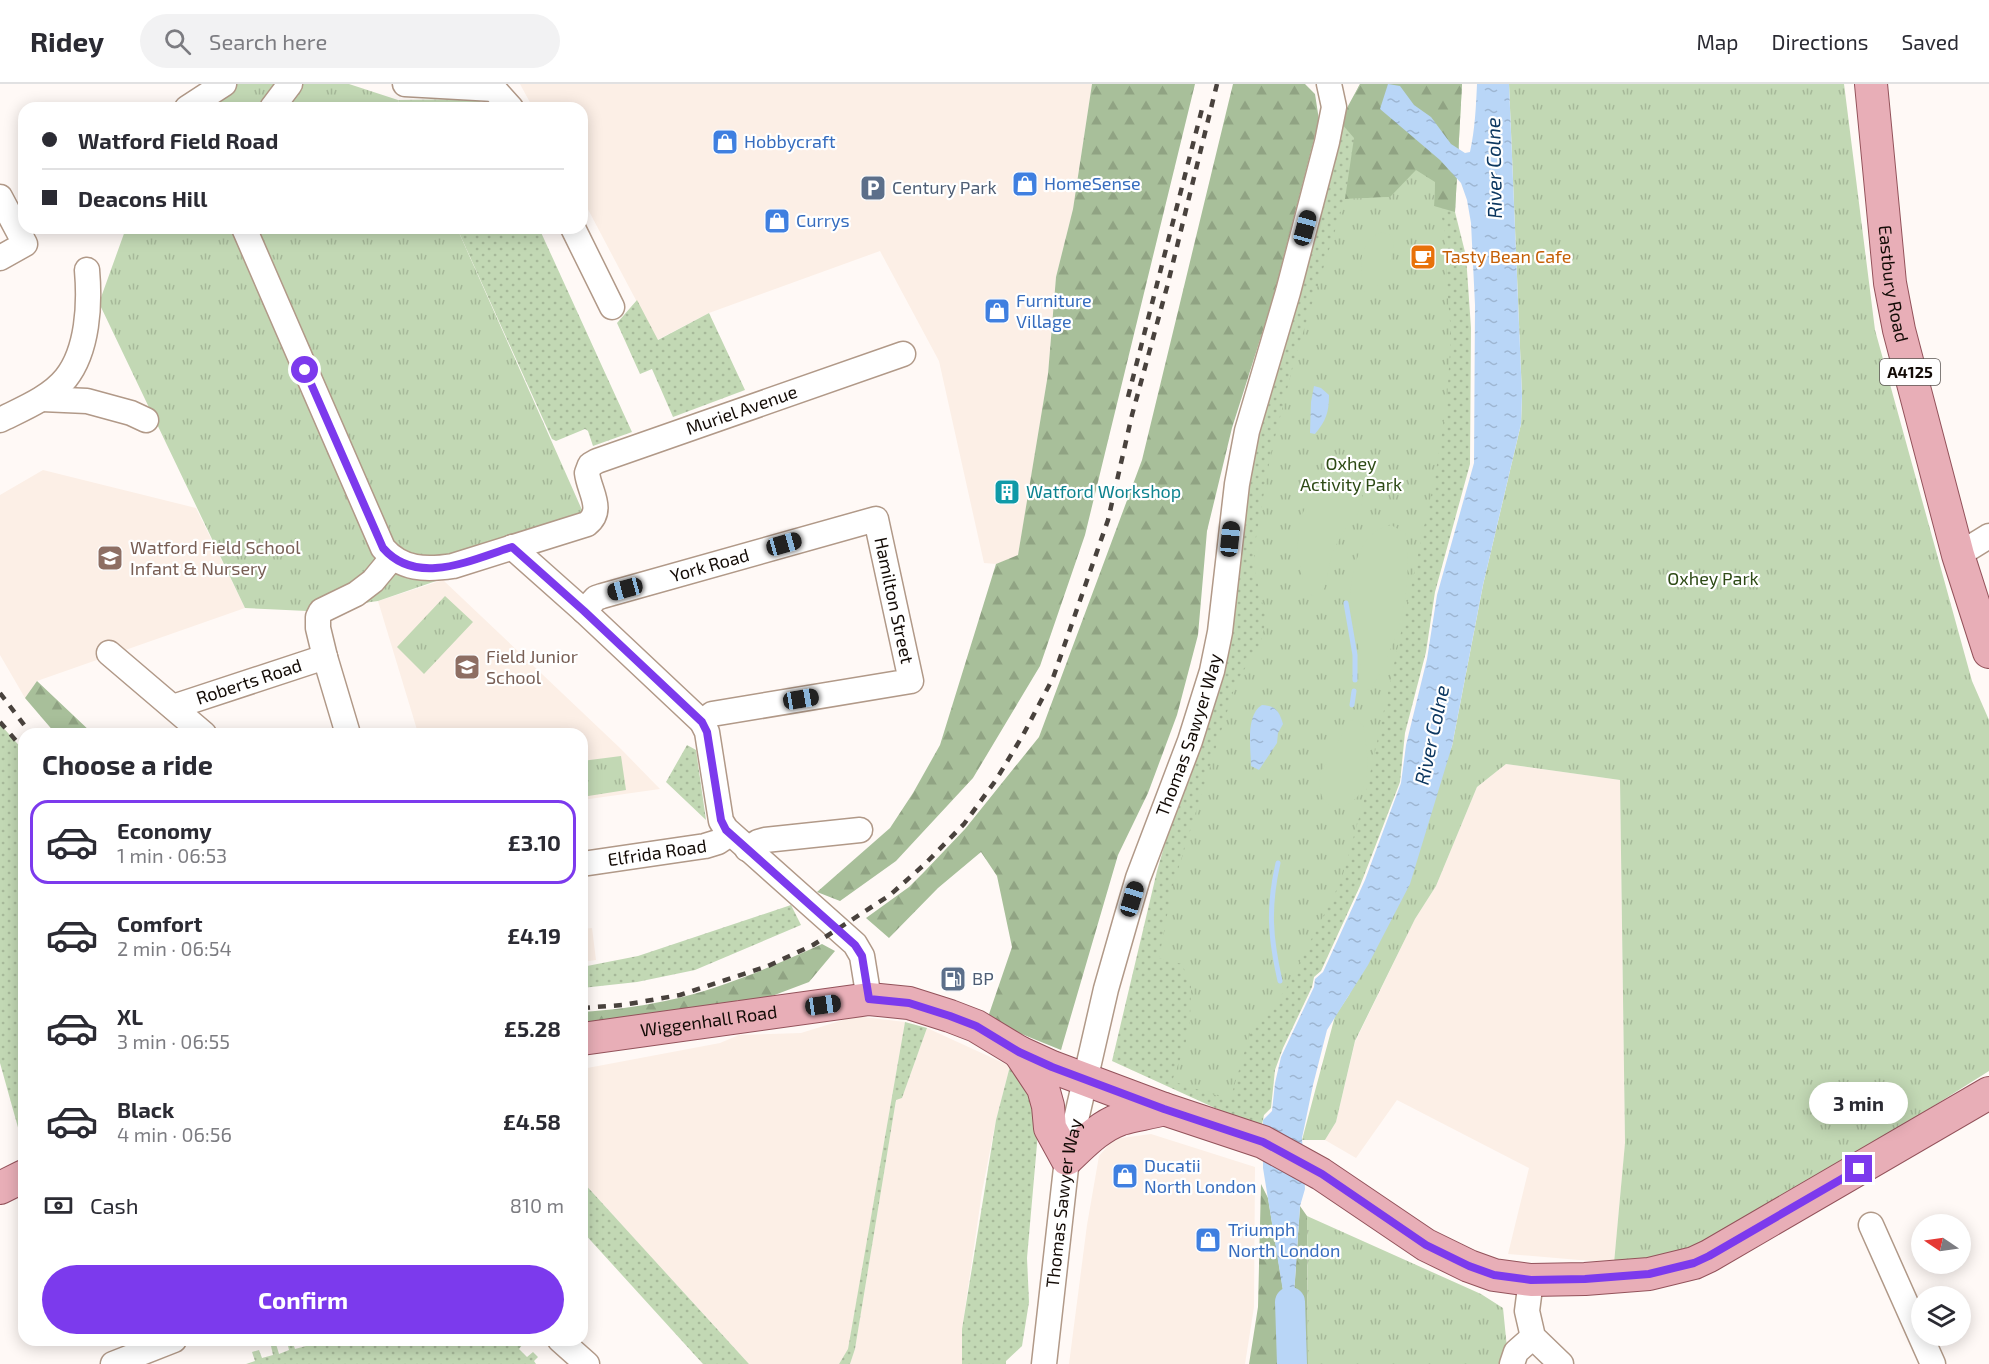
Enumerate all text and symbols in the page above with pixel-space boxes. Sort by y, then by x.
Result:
search box [140,14,560,68]
text: Ridey [30,24,104,58]
icon: search [161,25,194,58]
text: Search here [209,28,327,54]
text: Map [1696,29,1739,54]
text: Directions [1772,29,1868,54]
text: Saved [1901,29,1959,54]
water label: River Colne [1480,117,1506,219]
text: Watford Field Road [78,127,278,153]
shop icon: Hobbycraft [710,127,740,157]
place label: Hobbycraft [744,130,836,152]
shop icon: HomeSense [1010,169,1040,199]
place label: HomeSense [1044,172,1141,194]
parking icon: Century Park [858,173,888,203]
place label: Century Park [892,176,997,198]
text: Deacons Hill [78,185,207,211]
shop icon: Currys [762,206,792,236]
car [1292,208,1318,248]
place label: Currys [796,209,850,231]
street label: Eastbury Road [1875,224,1914,345]
cafe icon: Tasty Bean Cafe [1408,242,1438,272]
place label: Tasty Bean Cafe [1442,245,1571,267]
place label: Furniture Village [1016,289,1092,332]
shop icon: Furniture Village [982,296,1012,326]
route start [291,356,318,383]
road number: A4125 [1880,359,1940,385]
street label: Muriel Avenue [683,380,800,439]
park label: Oxhey Activity Park [1300,452,1402,495]
building icon: Watford Workshop [992,477,1022,507]
place label: Watford Workshop [1026,480,1181,502]
car [1219,520,1241,558]
car [764,530,804,558]
street label: Hamilton Street [870,535,919,666]
place label: Watford Field School Infant & Nursery [130,536,301,579]
school or university icon: Watford Field School Infant & Nursery [95,543,125,573]
street label: York Road [668,543,752,586]
park label: Oxhey Park [1667,567,1759,589]
car [605,576,645,602]
place label: Field Junior School [486,645,578,688]
street label: Thomas Sawyer Way [1150,651,1225,820]
school or university icon: Field Junior School [452,652,482,682]
street label: Roberts Road [193,653,304,709]
water label: River Colne [1409,682,1453,787]
car [782,687,820,711]
text: Choose a ride [42,748,213,780]
icon: car [45,815,99,869]
text: Economy [117,817,212,843]
text: £3.10 [508,829,561,855]
street label: Elfrida Road [606,834,708,870]
text: 1 min · 06:53 [117,843,227,867]
car [1118,879,1146,919]
icon: car [45,908,99,962]
text: Comfort [117,910,202,936]
text: £4.19 [507,922,561,948]
text: 2 min · 06:54 [117,936,232,960]
fuel station icon: BP [938,964,968,994]
place label: BP [972,967,994,989]
car [804,994,842,1016]
street label: Wiggenhall Road [639,1000,778,1041]
icon: car [45,1001,99,1055]
text: XL [117,1003,143,1029]
text: £5.28 [504,1015,561,1041]
text: 3 min · 06:55 [117,1029,230,1053]
callout: 3 min [1810,1082,1908,1124]
text: 3 min [1833,1091,1884,1115]
icon: car [45,1094,99,1148]
text: Black [117,1096,174,1122]
text: £4.58 [503,1108,561,1134]
street label: Thomas Sawyer Way [1041,1116,1086,1289]
text: 4 min · 06:56 [117,1122,232,1146]
place label: Ducatii North London [1144,1154,1256,1197]
route end [1845,1155,1872,1182]
shop icon: Ducatii North London [1110,1161,1140,1191]
icon: cash [42,1189,75,1222]
text: Cash [90,1192,139,1218]
text: 810 m [510,1193,564,1217]
north arrow [1911,1214,1971,1274]
map controls [1911,1214,1971,1346]
place label: Triumph North London [1228,1218,1340,1261]
shop icon: Triumph North London [1193,1225,1223,1255]
button: Confirm [42,1265,564,1334]
button: layers [1911,1286,1971,1346]

